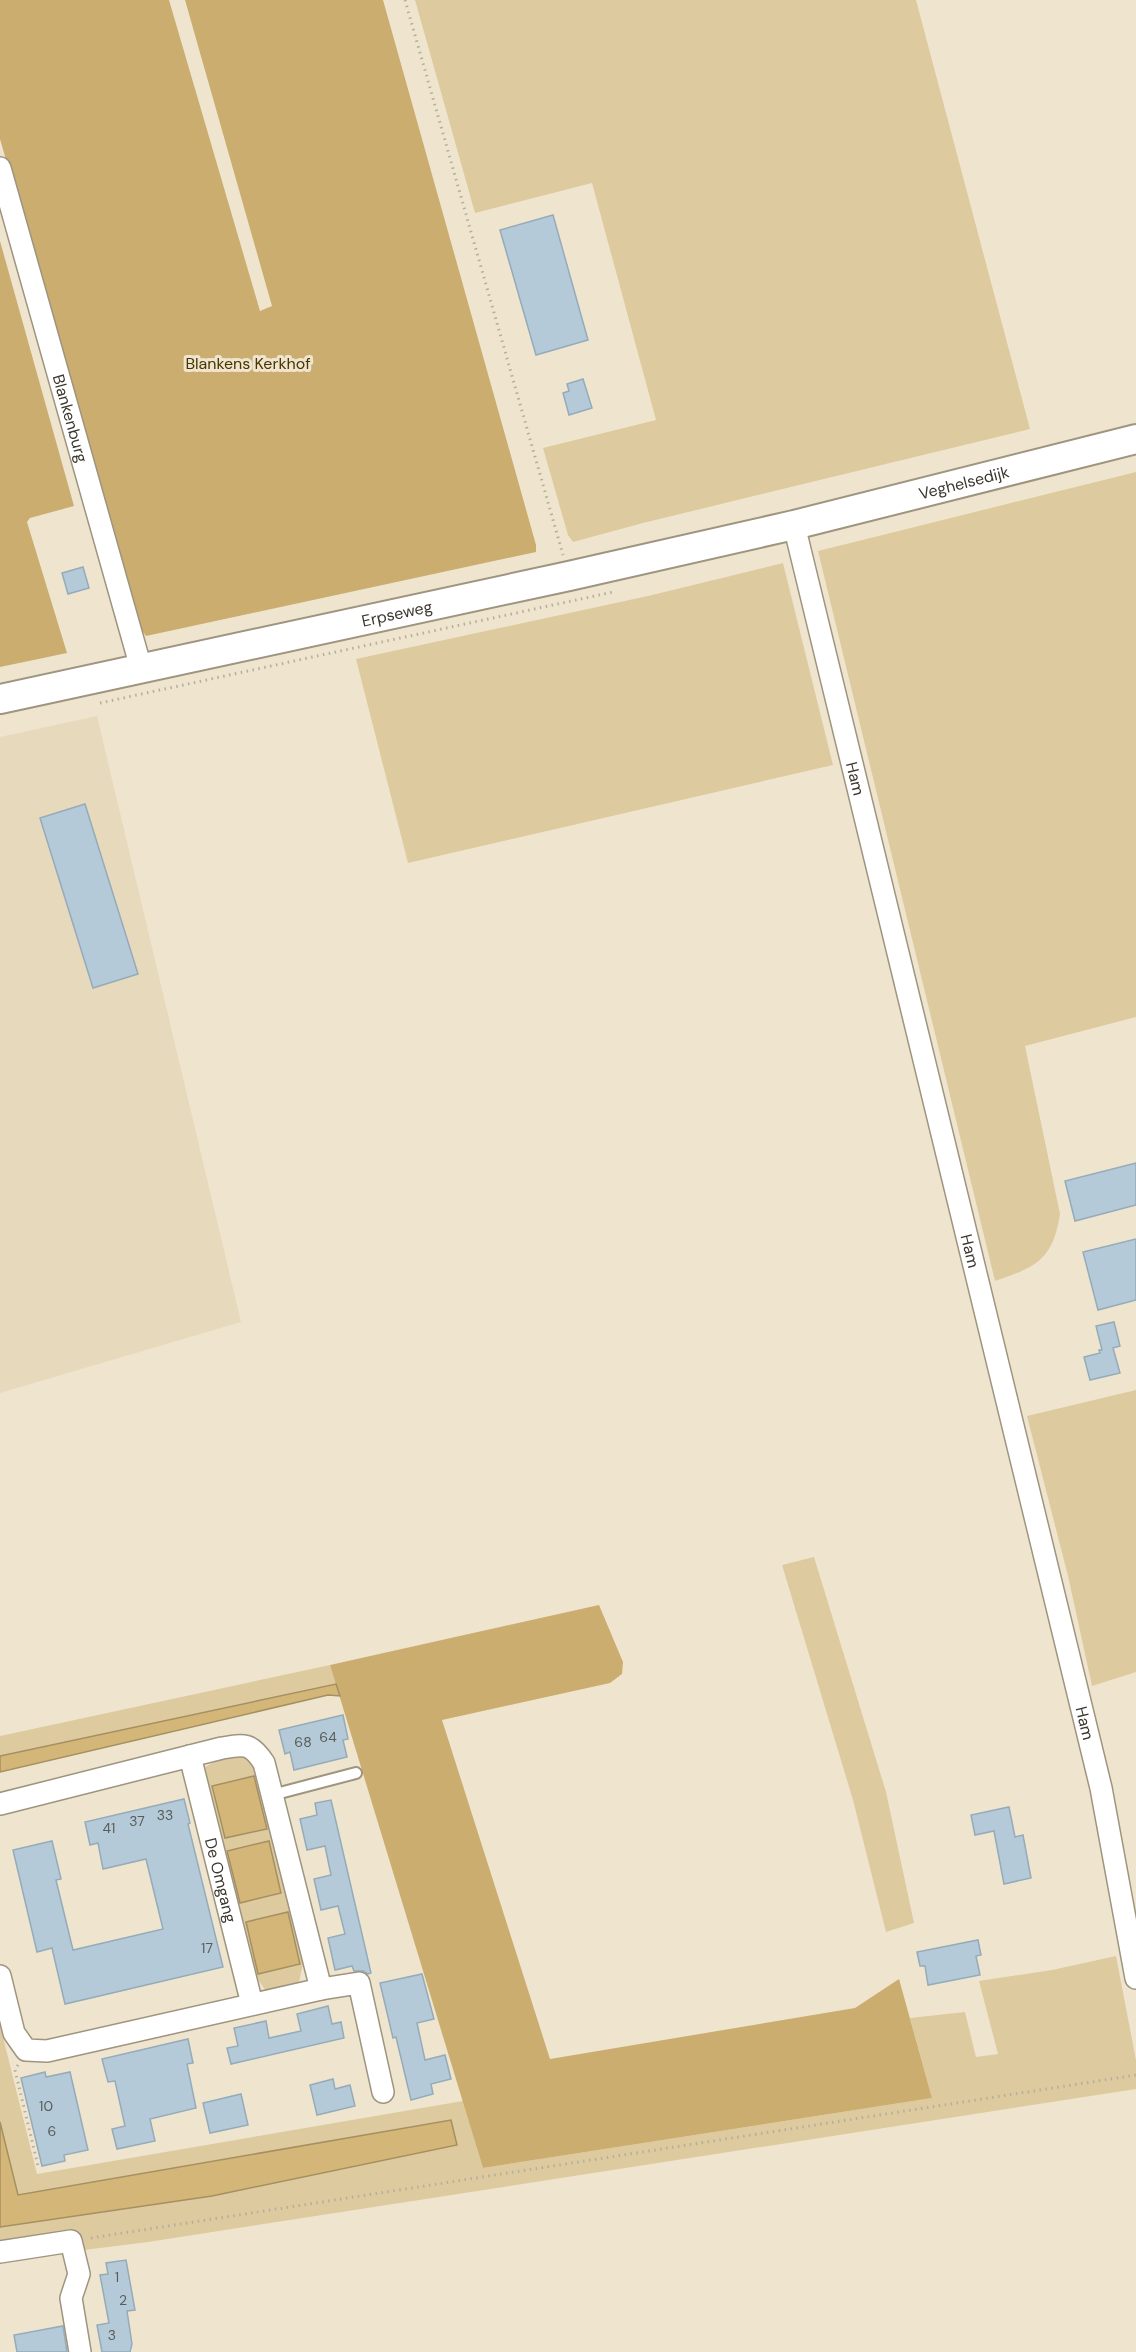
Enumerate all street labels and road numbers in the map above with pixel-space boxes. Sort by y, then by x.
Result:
street label: Blankenburg [48,372,93,465]
street label: Veghelsedijk [917,461,1011,504]
street label: Erpseweg [360,596,434,632]
street label: Ham [841,760,869,798]
street label: Ham [956,1232,984,1270]
street label: Ham [1071,1704,1099,1742]
street label: De Omgang [200,1836,241,1925]

